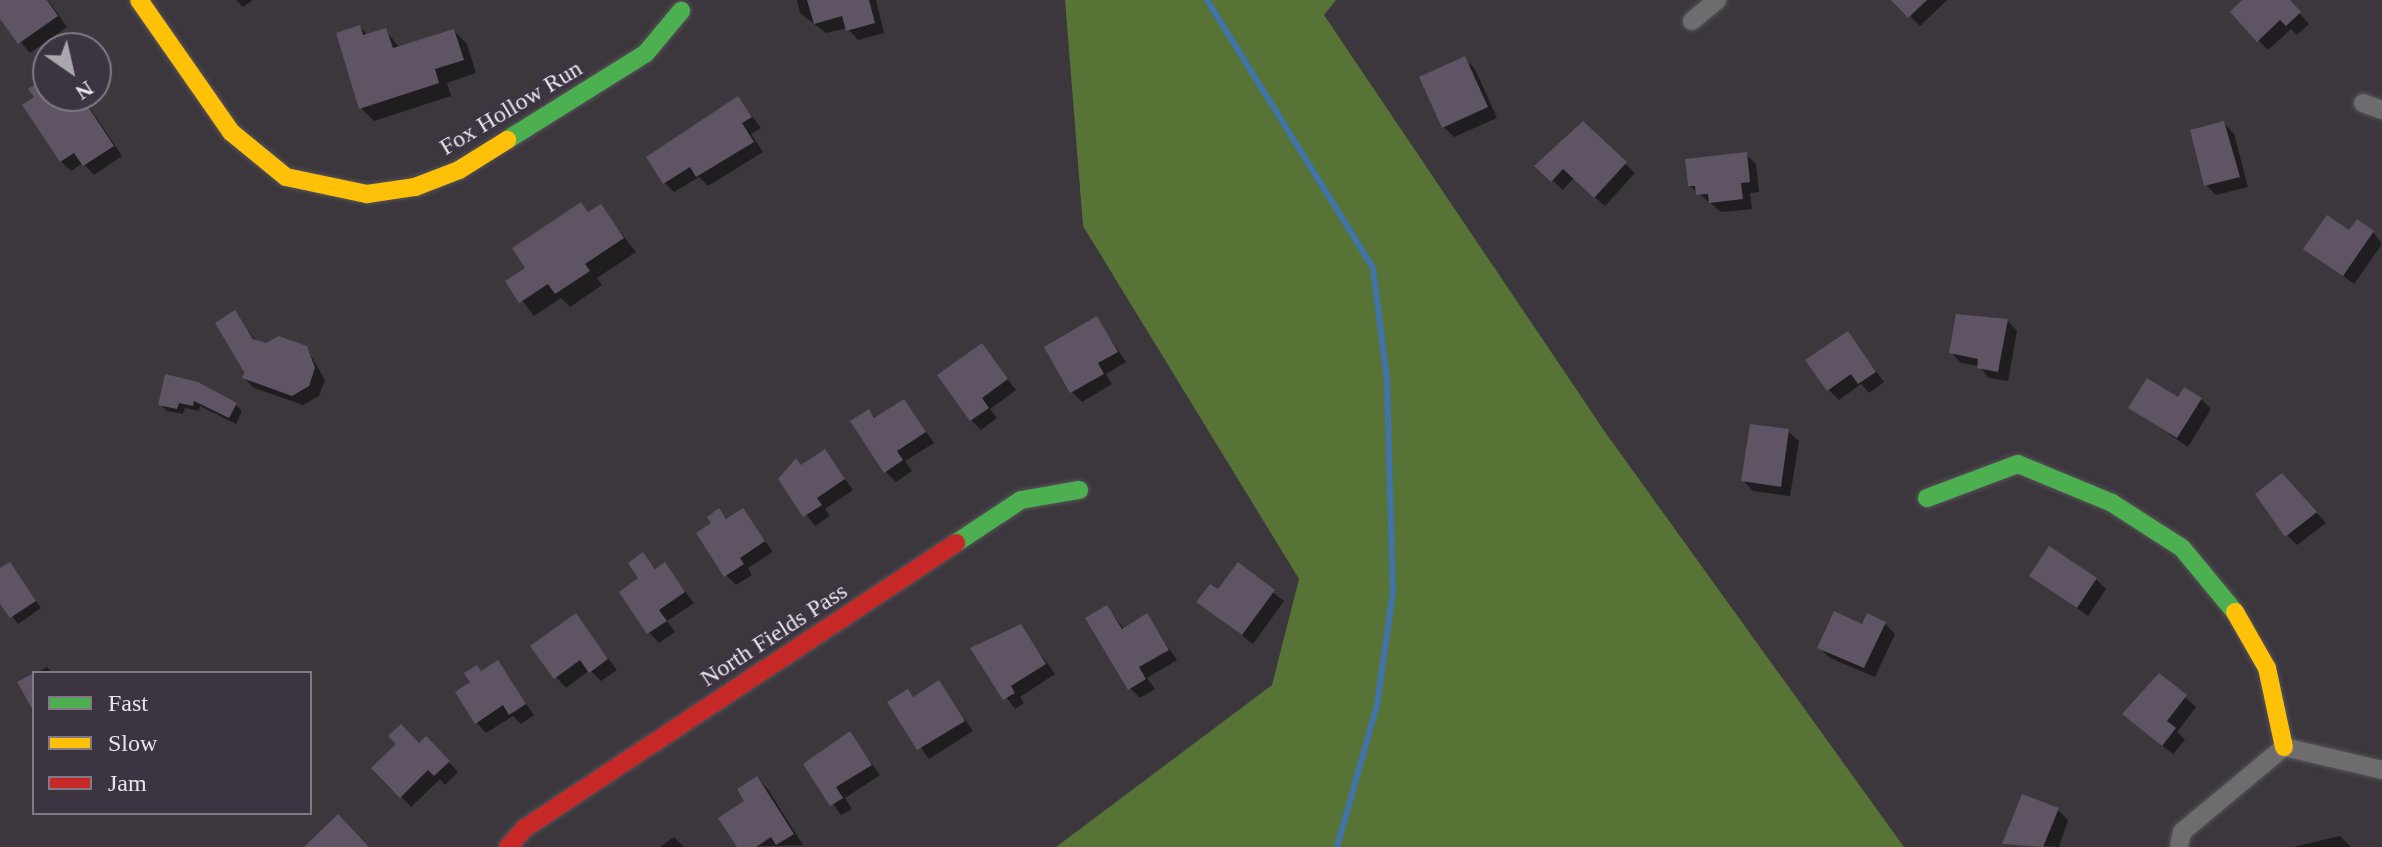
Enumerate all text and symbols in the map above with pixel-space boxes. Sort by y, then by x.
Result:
north arrow [32,32,112,112]
street label: Fox Hollow Run [434,54,588,162]
text: N [71,76,98,105]
street label: North Fields Pass [695,577,853,693]
legend [32,671,312,815]
text: Fast [108,690,148,716]
text: Slow [108,730,157,756]
text: Jam [108,770,147,796]

